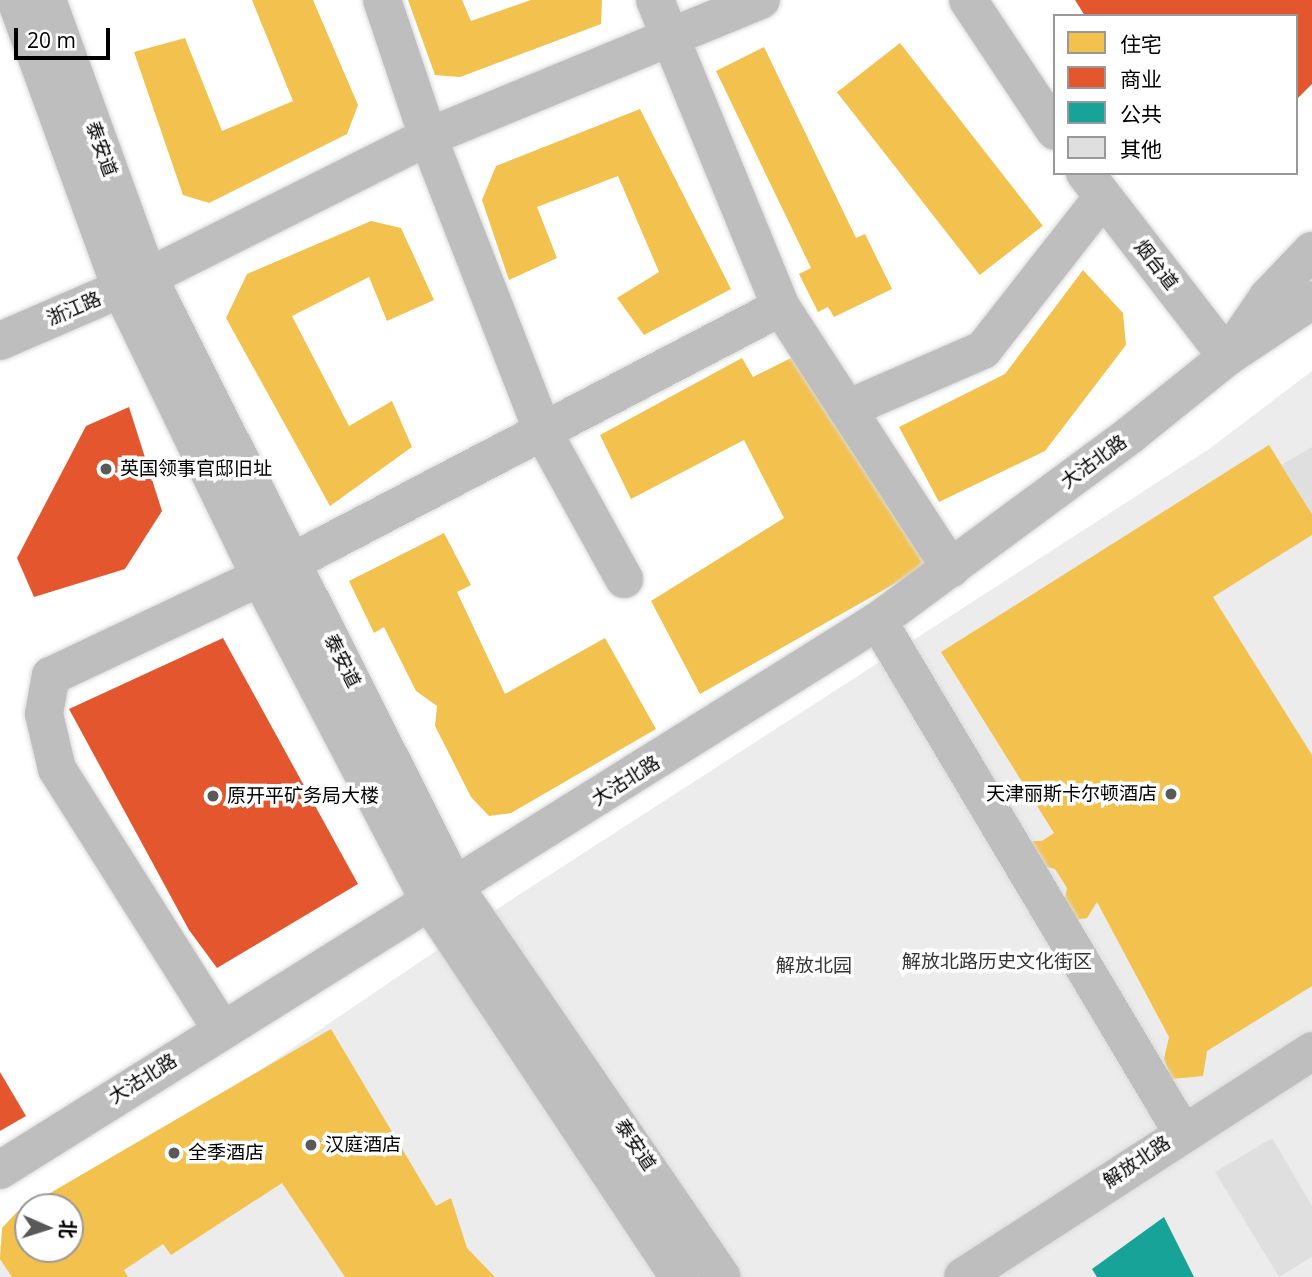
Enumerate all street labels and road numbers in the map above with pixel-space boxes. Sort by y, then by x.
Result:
street label: 泰安道 [81,118,121,180]
street label: 烟台道 [1129,236,1183,294]
street label: 浙江路 [43,287,105,331]
street label: 大沽北路 [1057,430,1131,494]
street label: 泰安道 [319,630,365,692]
street label: 大沽北路 [588,751,664,811]
street label: 大沽北路 [105,1049,181,1109]
street label: 泰安道 [610,1115,660,1175]
street label: 解放北路 [1099,1131,1175,1193]

